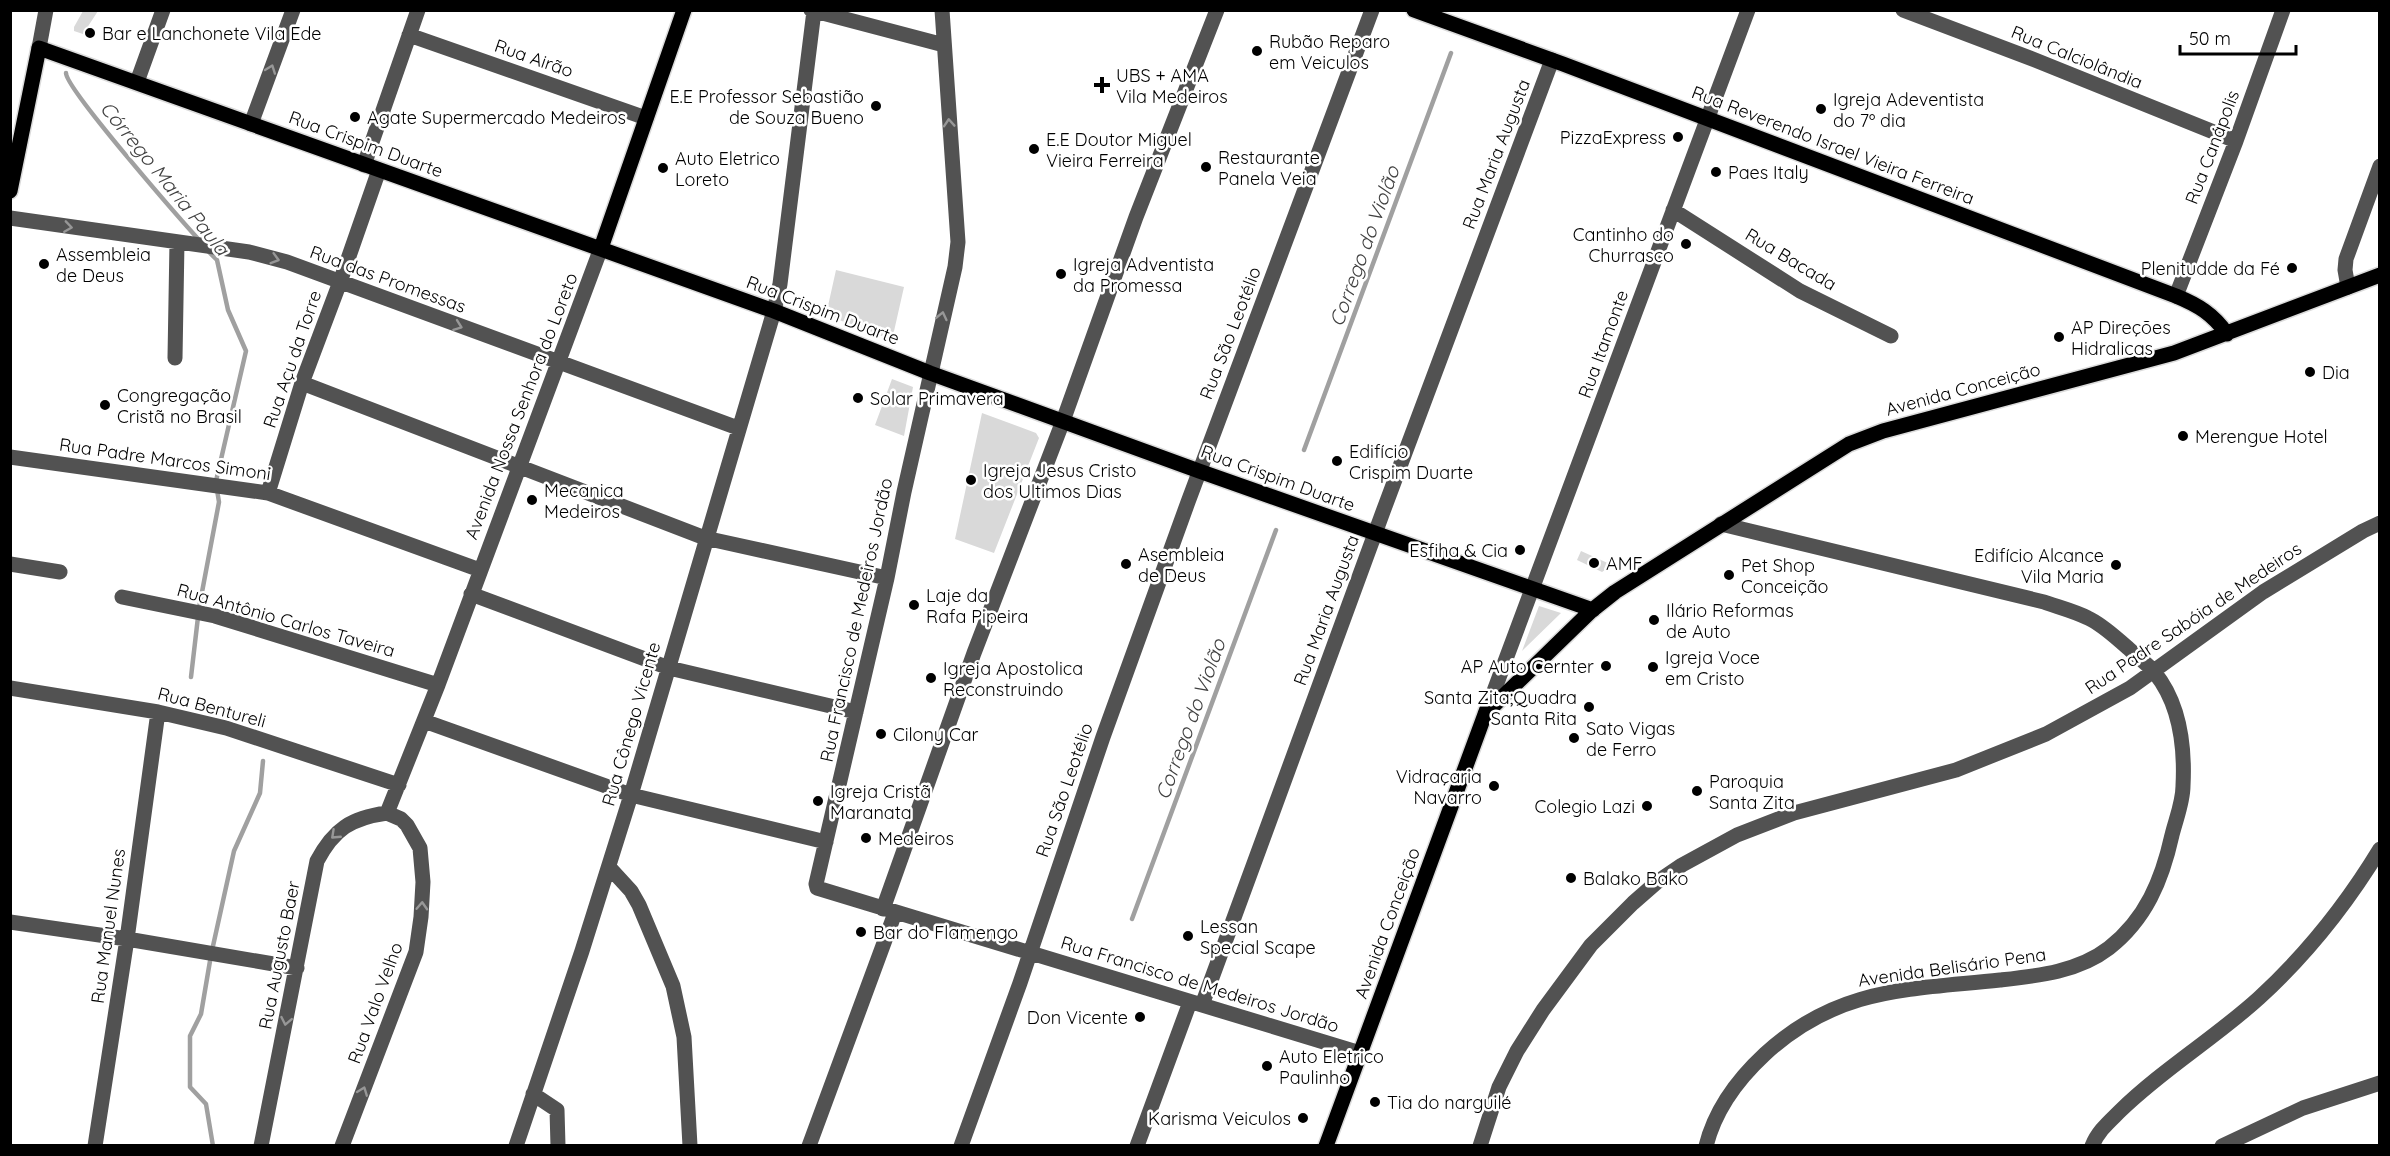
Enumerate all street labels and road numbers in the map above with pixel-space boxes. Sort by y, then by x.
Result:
street label: Rua Calciolândia [2008,20,2146,94]
street label: Rua Airão [492,34,576,82]
street label: Rua Maria Augusta [1457,76,1535,232]
street label: Rua Reverendo Israel Vieira Ferreira [1688,80,1978,210]
street label: Rua Canápolis [2180,87,2244,207]
street label: Rua Crispim Duarte [286,105,446,183]
street label: Rua Bacada [1741,223,1841,295]
street label: Rua das Promessas [307,240,469,318]
street label: Rua São Leotélio [1194,263,1266,403]
street label: Avenida Nossa Senhora do Loreto [459,269,583,543]
street label: Rua Crispim Duarte [743,270,903,350]
street label: Rua Açu da Torre [258,287,326,431]
street label: Rua Itamonte [1573,287,1633,401]
street label: Avenida Conceição [1883,357,2043,421]
street label: Rua Padre Marcos Simoni [58,433,272,485]
street label: Rua Crispim Duarte [1198,439,1358,517]
street label: Rua Francisco de Medeiros Jordão [815,476,897,764]
street label: Rua Maria Augusta [1288,532,1364,688]
street label: Rua Padre Sabóia de Medeiros [2080,537,2306,699]
street label: Rua Antônio Carlos Taveira [174,578,398,662]
street label: Rua Cônego Vicente [597,639,665,809]
street label: Rua Bentureli [155,681,269,733]
street label: Rua São Leotélio [1030,720,1098,860]
street label: Avenida Conceição [1349,844,1425,1002]
street label: Rua Manuel Nunes [86,847,130,1005]
street label: Rua Augusto Baer [253,879,305,1031]
street label: Rua Francisco de Medeiros Jordão [1058,931,1342,1037]
street label: Rua Valo Velho [342,939,408,1067]
street label: Avenida Belisário Pena [1856,942,2048,992]

